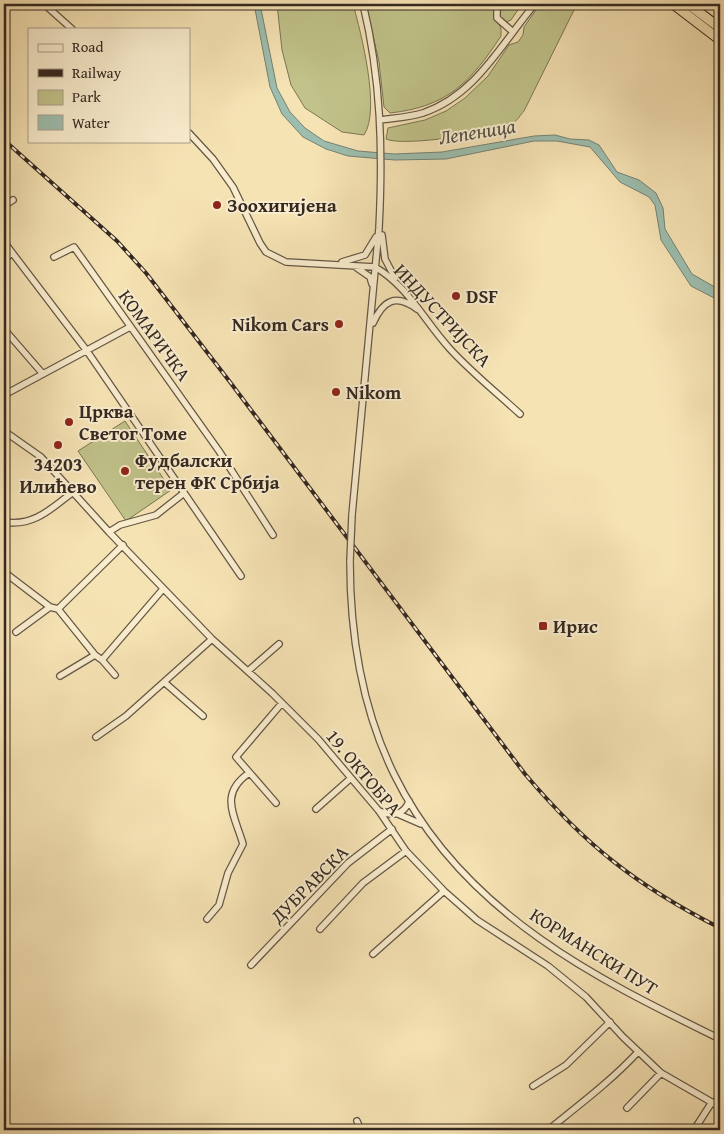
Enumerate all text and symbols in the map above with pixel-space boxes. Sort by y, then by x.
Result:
legend [28,28,190,142]
text: Road [72,36,103,57]
text: Railway [72,62,122,83]
text: Park [72,86,101,107]
water label: Лепеница [437,111,518,151]
text: Water [72,112,110,133]
place label: Зоохигијена [227,191,337,219]
marker: Зоохигијена [211,199,223,211]
street label: ИНДУСТРИЈСКА [388,257,499,373]
place label: DSF [466,282,498,310]
street label: КОМАРИЧКА [112,283,198,387]
marker: DSF [450,290,462,302]
place label: Nikom Cars [232,310,329,338]
marker: Nikom Cars [333,318,345,330]
place label: Nikom [346,378,402,406]
marker: Nikom [330,386,342,398]
place label: Црква Светог Томе [79,397,187,447]
marker: Црква Светог Томе [63,416,75,428]
marker: 34203 Илићево [52,439,64,451]
place label: Фудбалски терен ФК Србија [135,446,280,496]
place label: 34203 Илићево [19,450,97,500]
marker: Фудбалски терен ФК Србија [119,465,131,477]
place label: Ирис [553,612,598,640]
marker: Ирис [537,620,549,632]
street label: 19. ОКТОБРА [320,723,409,822]
street label: ДУБРАВСКА [263,838,355,930]
street label: КОРМАНСКИ ПУТ [525,900,664,1002]

